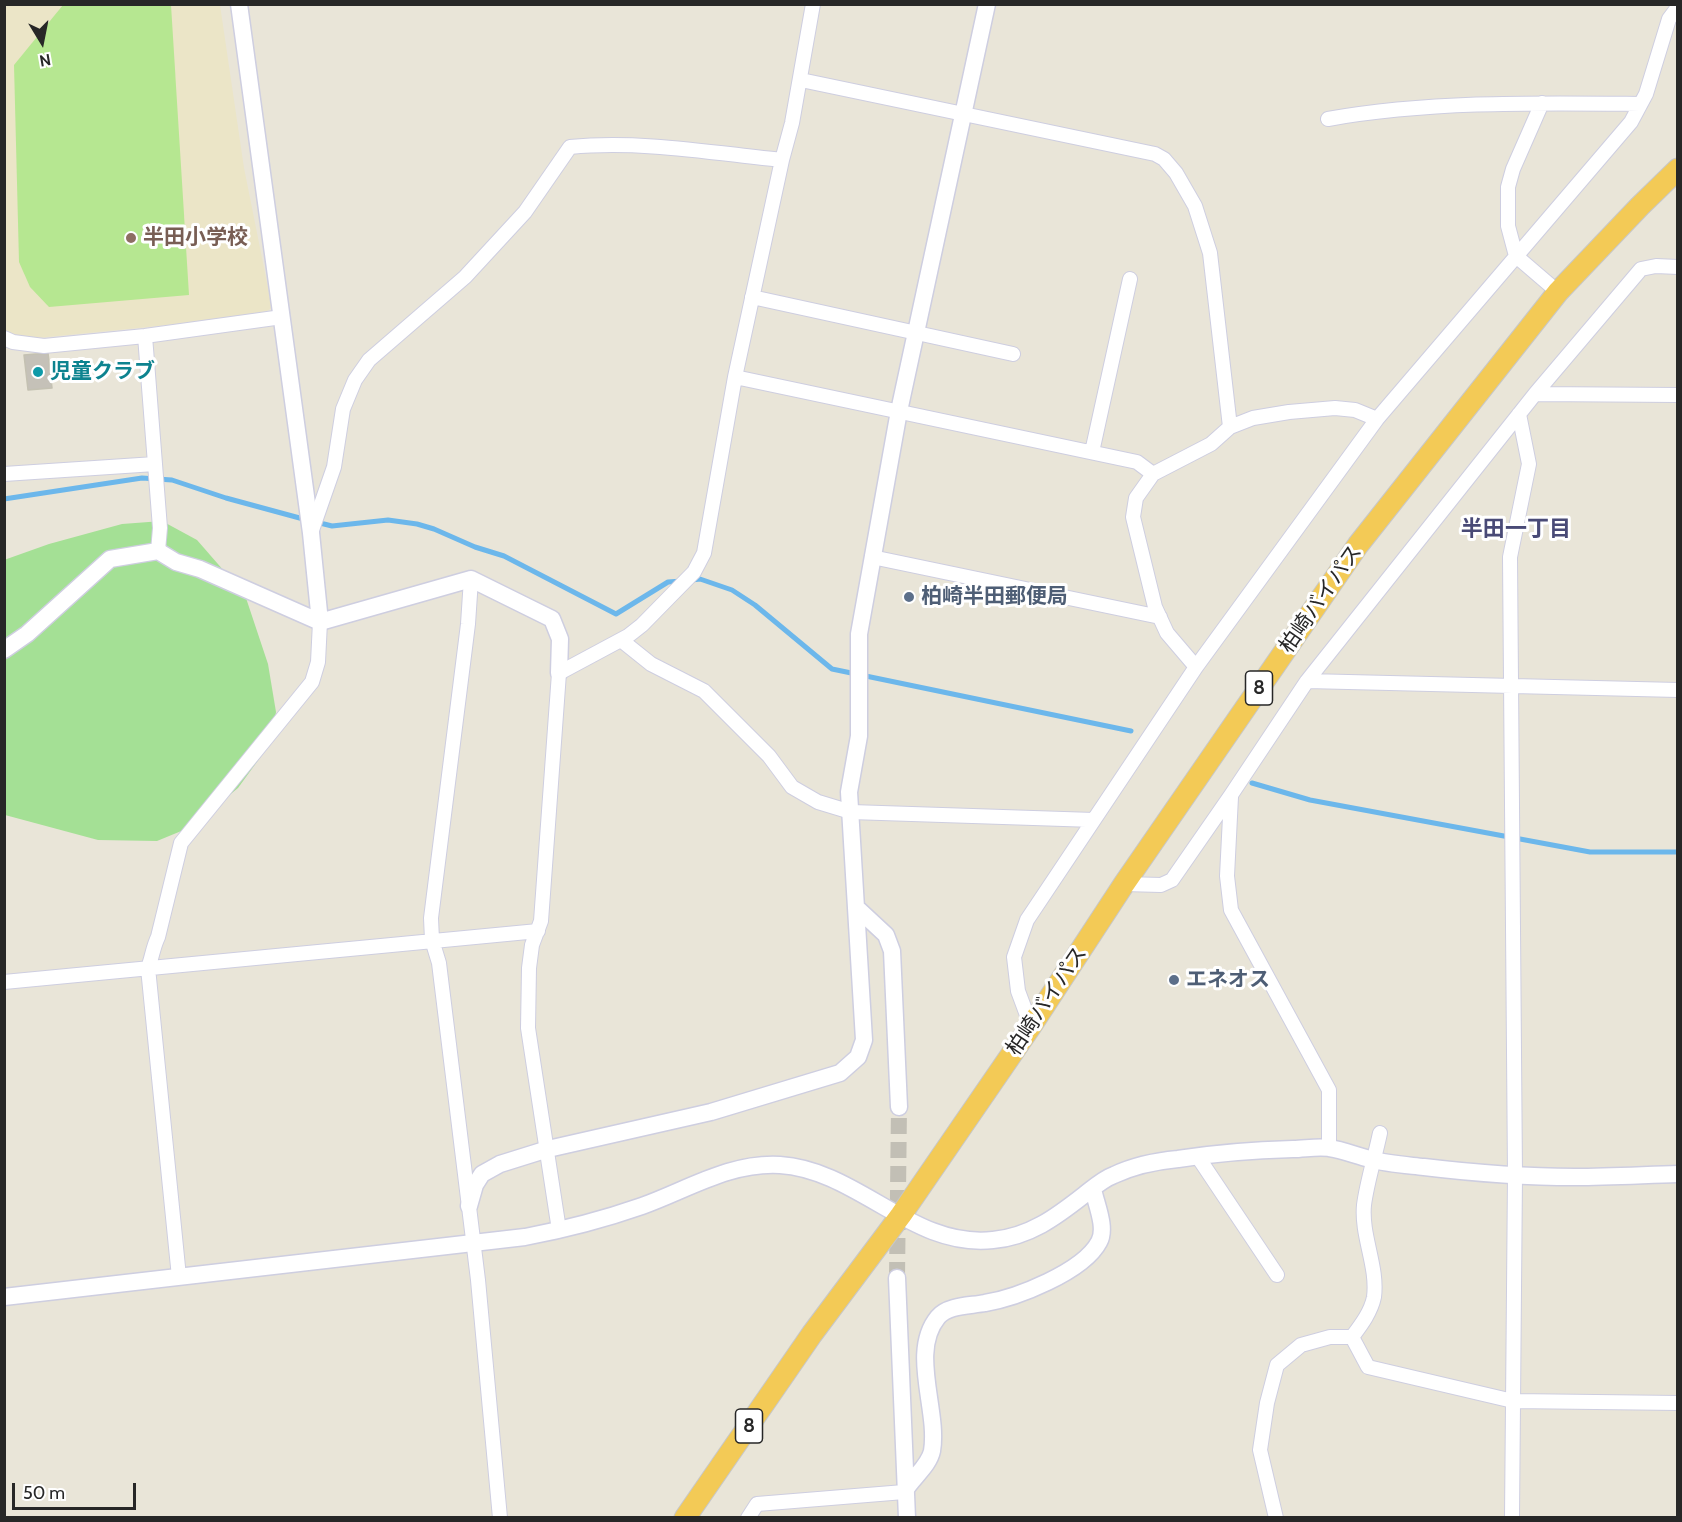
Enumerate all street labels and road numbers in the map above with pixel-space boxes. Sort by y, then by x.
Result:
street label: 柏崎バイパス [1275,540,1367,658]
road number: 8 [1246,671,1272,705]
street label: 柏崎バイパス [1001,942,1093,1060]
road number: 8 [736,1409,762,1443]

